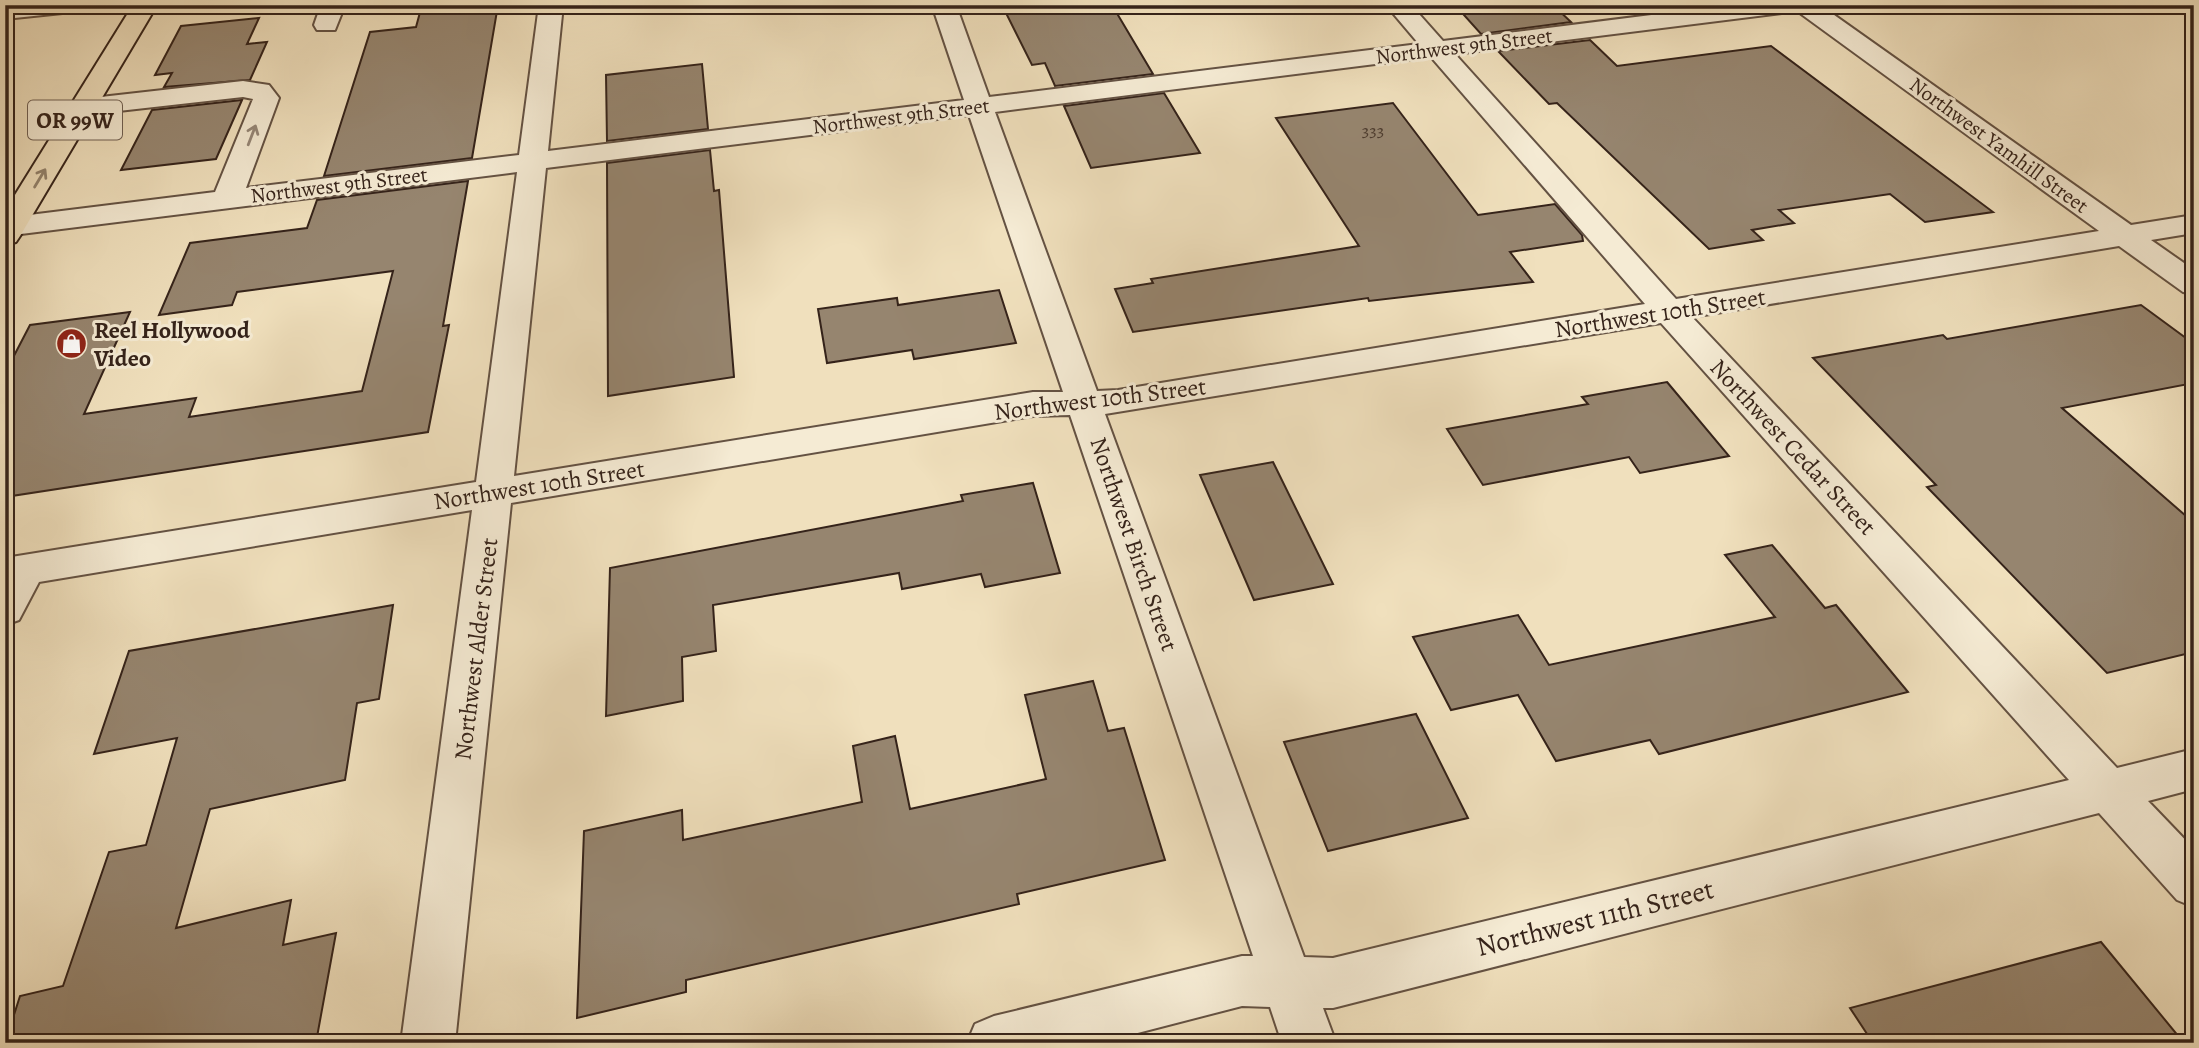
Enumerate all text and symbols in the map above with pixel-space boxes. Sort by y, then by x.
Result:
street label: Northwest 9th Street [1374,21,1554,71]
street label: Northwest Yamhill Street [1904,71,2094,219]
street label: Northwest 9th Street [811,91,991,141]
road number: OR 99W [28,100,122,140]
house number: 333 [1362,118,1384,142]
one-way arrow [246,125,259,147]
street label: Northwest 9th Street [249,160,429,210]
one-way arrow [34,168,48,188]
street label: Northwest 10th Street [1552,280,1768,345]
place label: Reel Hollywood Video [93,314,250,374]
shop icon: Reel Hollywood Video [54,327,88,361]
street label: Northwest Cedar Street [1703,352,1883,542]
street label: Northwest 10th Street [992,370,1208,428]
street label: Northwest Birch Street [1082,433,1186,655]
street label: Northwest 10th Street [431,452,647,517]
street label: Northwest Alder Street [446,536,506,762]
street label: Northwest 11th Street [1472,870,1718,966]

